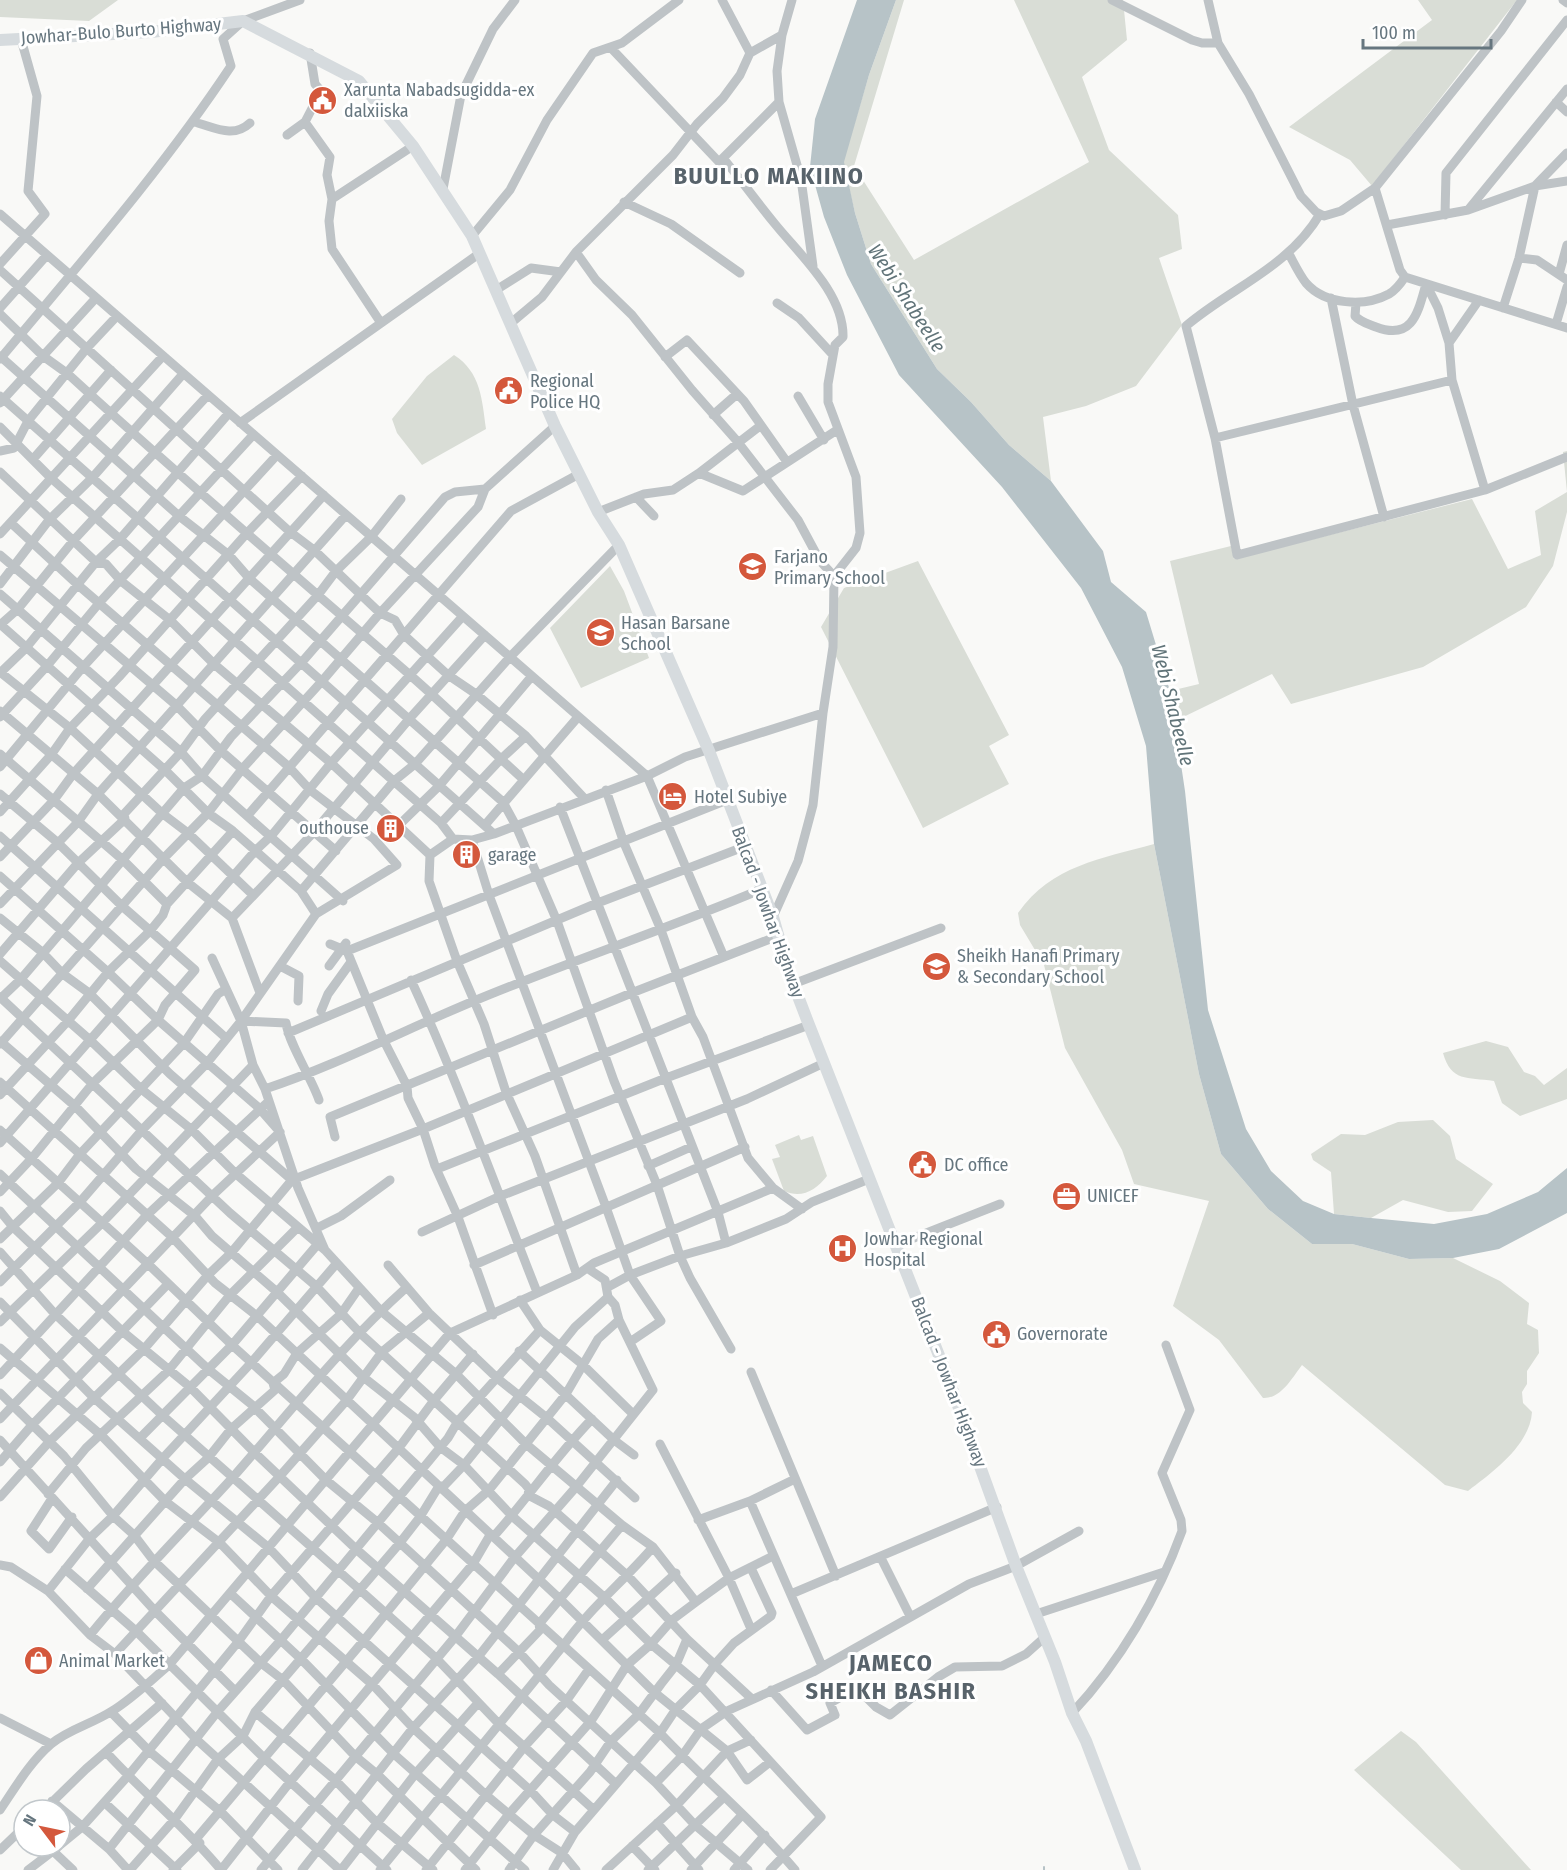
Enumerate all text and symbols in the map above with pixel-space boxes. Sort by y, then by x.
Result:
scale bar [1363,12,1490,50]
street label: Jowhar-Bulo Burto Highway [20,13,222,49]
text: 100 m [1372,22,1416,44]
place label: Xarunta Nabadsugidda-ex dalxiiska [344,79,535,122]
public building icon: Xarunta Nabadsugidda-ex dalxiiska [307,84,339,116]
district label: BUULLO MAKIINO [674,162,864,190]
water label: Webi Shabeelle [863,239,951,357]
place label: Regional Police HQ [530,370,600,413]
public building icon: Regional Police HQ [493,375,525,407]
place label: Farjano Primary School [774,546,885,589]
school or university icon: Farjano Primary School [737,551,769,583]
place label: Hasan Barsane School [621,612,730,655]
school or university icon: Hasan Barsane School [584,617,616,649]
water label: Webi Shabeelle [1146,642,1200,769]
hotel icon: Hotel Subiye [657,781,689,813]
place label: Hotel Subiye [694,786,787,808]
building icon: outhouse [374,812,406,844]
place label: outhouse [299,817,369,839]
street label: Balcad - Jowhar Highway [727,823,809,1001]
building icon: garage [451,839,483,871]
place label: garage [488,844,536,866]
place label: Sheikh Hanafi Primary & Secondary School [957,945,1119,988]
school or university icon: Sheikh Hanafi Primary & Secondary School [920,950,952,982]
public building icon: DC office [907,1149,939,1181]
place label: DC office [944,1154,1009,1176]
office icon: UNICEF [1050,1180,1082,1212]
place label: UNICEF [1087,1185,1139,1207]
place label: Jowhar Regional Hospital [864,1228,983,1271]
hospital icon: Jowhar Regional Hospital [827,1233,859,1265]
street label: Balcad - Jowhar Highway [906,1294,992,1470]
public building icon: Governorate [980,1318,1012,1350]
place label: Governorate [1017,1323,1108,1345]
shop icon: Animal Market [22,1645,54,1677]
district label: JAMECO SHEIKH BASHIR [806,1649,976,1705]
place label: Animal Market [59,1650,165,1672]
north arrow [12,1798,72,1858]
text: N [19,1811,40,1829]

